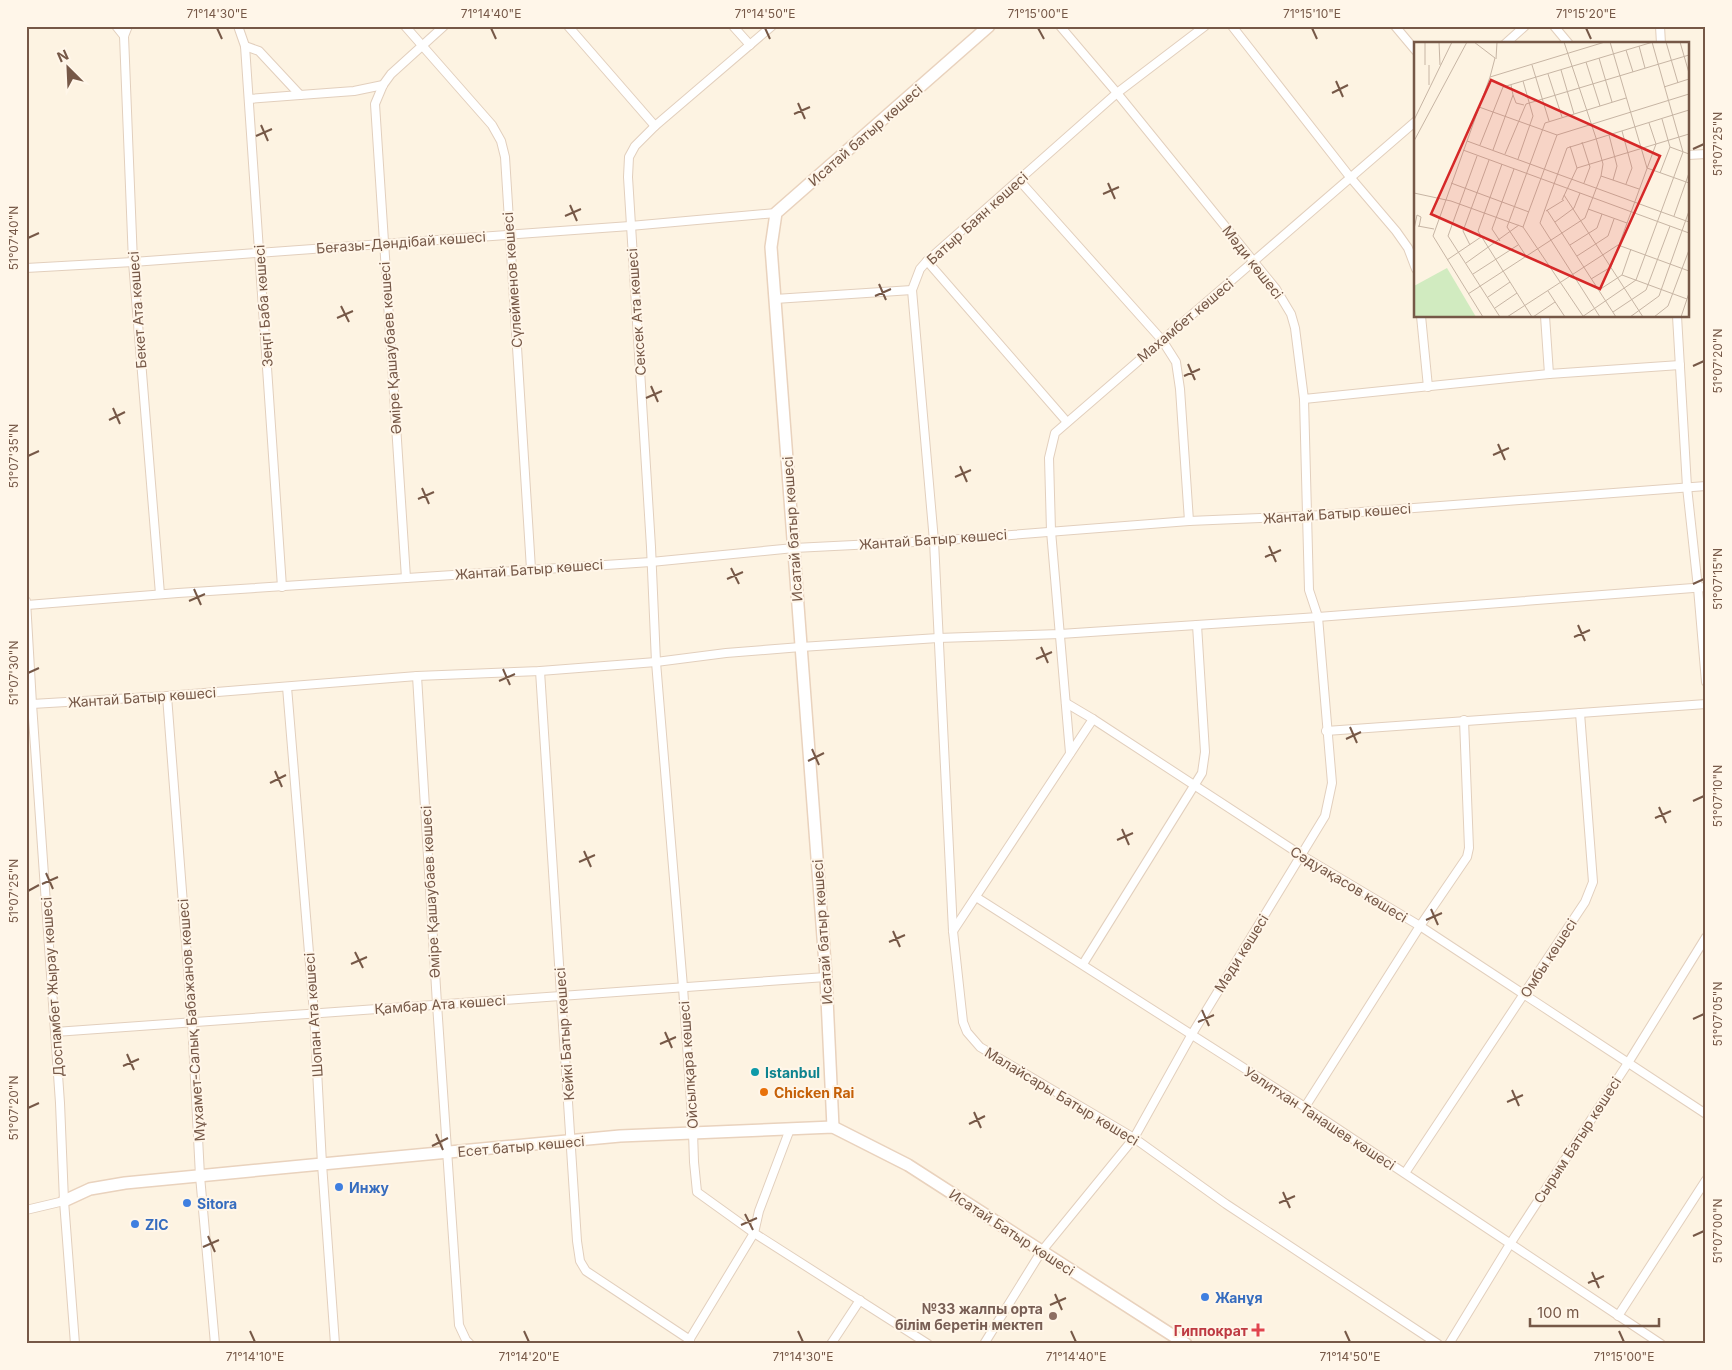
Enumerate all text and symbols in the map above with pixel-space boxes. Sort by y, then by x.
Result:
text: 71°14'30"E [186,6,248,21]
text: 71°14'40"E [461,6,521,21]
text: 71°14'50"E [734,6,796,21]
text: 71°15'00"E [1008,6,1068,21]
text: 71°15'10"E [1283,6,1341,21]
text: 71°15'20"E [1556,6,1616,21]
north arrow [42,42,92,92]
inset map [1414,42,1690,318]
text: N [54,46,71,66]
street label: Исатай батыр көшесі [804,81,926,189]
text: 51°07'25"N [1710,112,1725,176]
street label: Батыр Баян көшесі [923,168,1031,268]
text: 51°07'40"N [6,206,21,270]
street label: Сүлейменов көшесі [499,211,525,349]
street label: Мәди көшесі [1219,222,1287,302]
street label: Беғазы-Дәндібай көшесі [316,228,486,256]
street label: Зеңгі Баба көшесі [250,244,276,368]
street label: Сексек Ата көшесі [623,248,649,376]
street label: Бекет Ата көшесі [124,251,150,369]
street label: Әміре Қашаубаев көшесі [375,261,405,435]
street label: Махамбет көшесі [1133,275,1237,365]
text: 51°07'20"N [1710,329,1725,393]
text: 51°07'35"N [6,424,21,488]
street label: Исатай батыр көшесі [778,456,806,602]
street label: Жантай Батыр көшесі [1262,499,1412,527]
street label: Жантай Батыр көшесі [858,525,1008,553]
text: 51°07'15"N [1710,548,1725,610]
street label: Жантай Батыр көшесі [454,555,604,583]
text: 51°07'30"N [6,641,21,705]
street label: Жантай Батыр көшесі [67,683,217,711]
text: 51°07'10"N [1710,765,1725,827]
street label: Әміре Қашаубаев көшесі [417,805,443,979]
street label: Сәдуақасов көшесі [1287,842,1411,926]
text: 51°07'25"N [6,859,21,923]
street label: Исатай батыр көшесі [808,859,836,1005]
street label: Доспамбет Жырау көшесі [37,896,67,1078]
street label: Мұхамет-Салық Бабажанов көшесі [174,898,208,1142]
street label: Мәди көшесі [1210,911,1272,995]
street label: Омбы көшесі [1516,915,1580,1001]
street label: Шопан Ата көшесі [300,952,326,1078]
street label: Кейкі Батыр көшесі [551,967,577,1101]
text: 51°07'05"N [1710,982,1725,1046]
street label: Қамбар Ата көшесі [374,991,506,1017]
street label: Ойсылқара көшесі [675,1000,701,1130]
street label: Малайсары Батыр көшесі [982,1043,1142,1149]
street label: Уәлитхан Танашев көшесі [1241,1063,1399,1173]
place label: Istanbul [765,1064,820,1081]
marker: Istanbul [749,1066,761,1078]
street label: Сырым Батыр көшесі [1530,1074,1624,1206]
text: 51°07'20"N [6,1076,21,1140]
place label: Chicken Rai [774,1084,855,1101]
marker: Chicken Rai [758,1086,770,1098]
street label: Есет батыр көшесі [457,1132,585,1160]
place label: Инжу [349,1179,389,1196]
marker: Инжу [333,1181,345,1193]
street label: Исатай Батыр көшесі [946,1185,1078,1279]
place label: Sitora [197,1195,237,1212]
marker: Sitora [181,1197,193,1209]
text: 51°07'00"N [1710,1198,1725,1264]
place label: ZIC [145,1216,169,1233]
marker: ZIC [129,1218,141,1230]
place label: Жанұя [1215,1289,1263,1306]
marker: Жанұя [1199,1291,1211,1303]
scale bar [1530,1295,1658,1327]
place label: №33 жалпы орта білім беретін мектеп [895,1300,1043,1333]
text: 100 m [1537,1303,1579,1322]
marker: №33 жалпы орта білім беретін мектеп [1047,1310,1059,1322]
place label: Гиппократ [1174,1322,1248,1339]
marker: Гиппократ [1252,1324,1264,1336]
text: 71°14'10"E [226,1349,284,1364]
text: 71°14'20"E [498,1349,560,1364]
text: 71°14'30"E [772,1349,834,1364]
text: 71°14'40"E [1046,1349,1106,1364]
text: 71°14'50"E [1319,1349,1381,1364]
text: 71°15'00"E [1594,1349,1654,1364]

